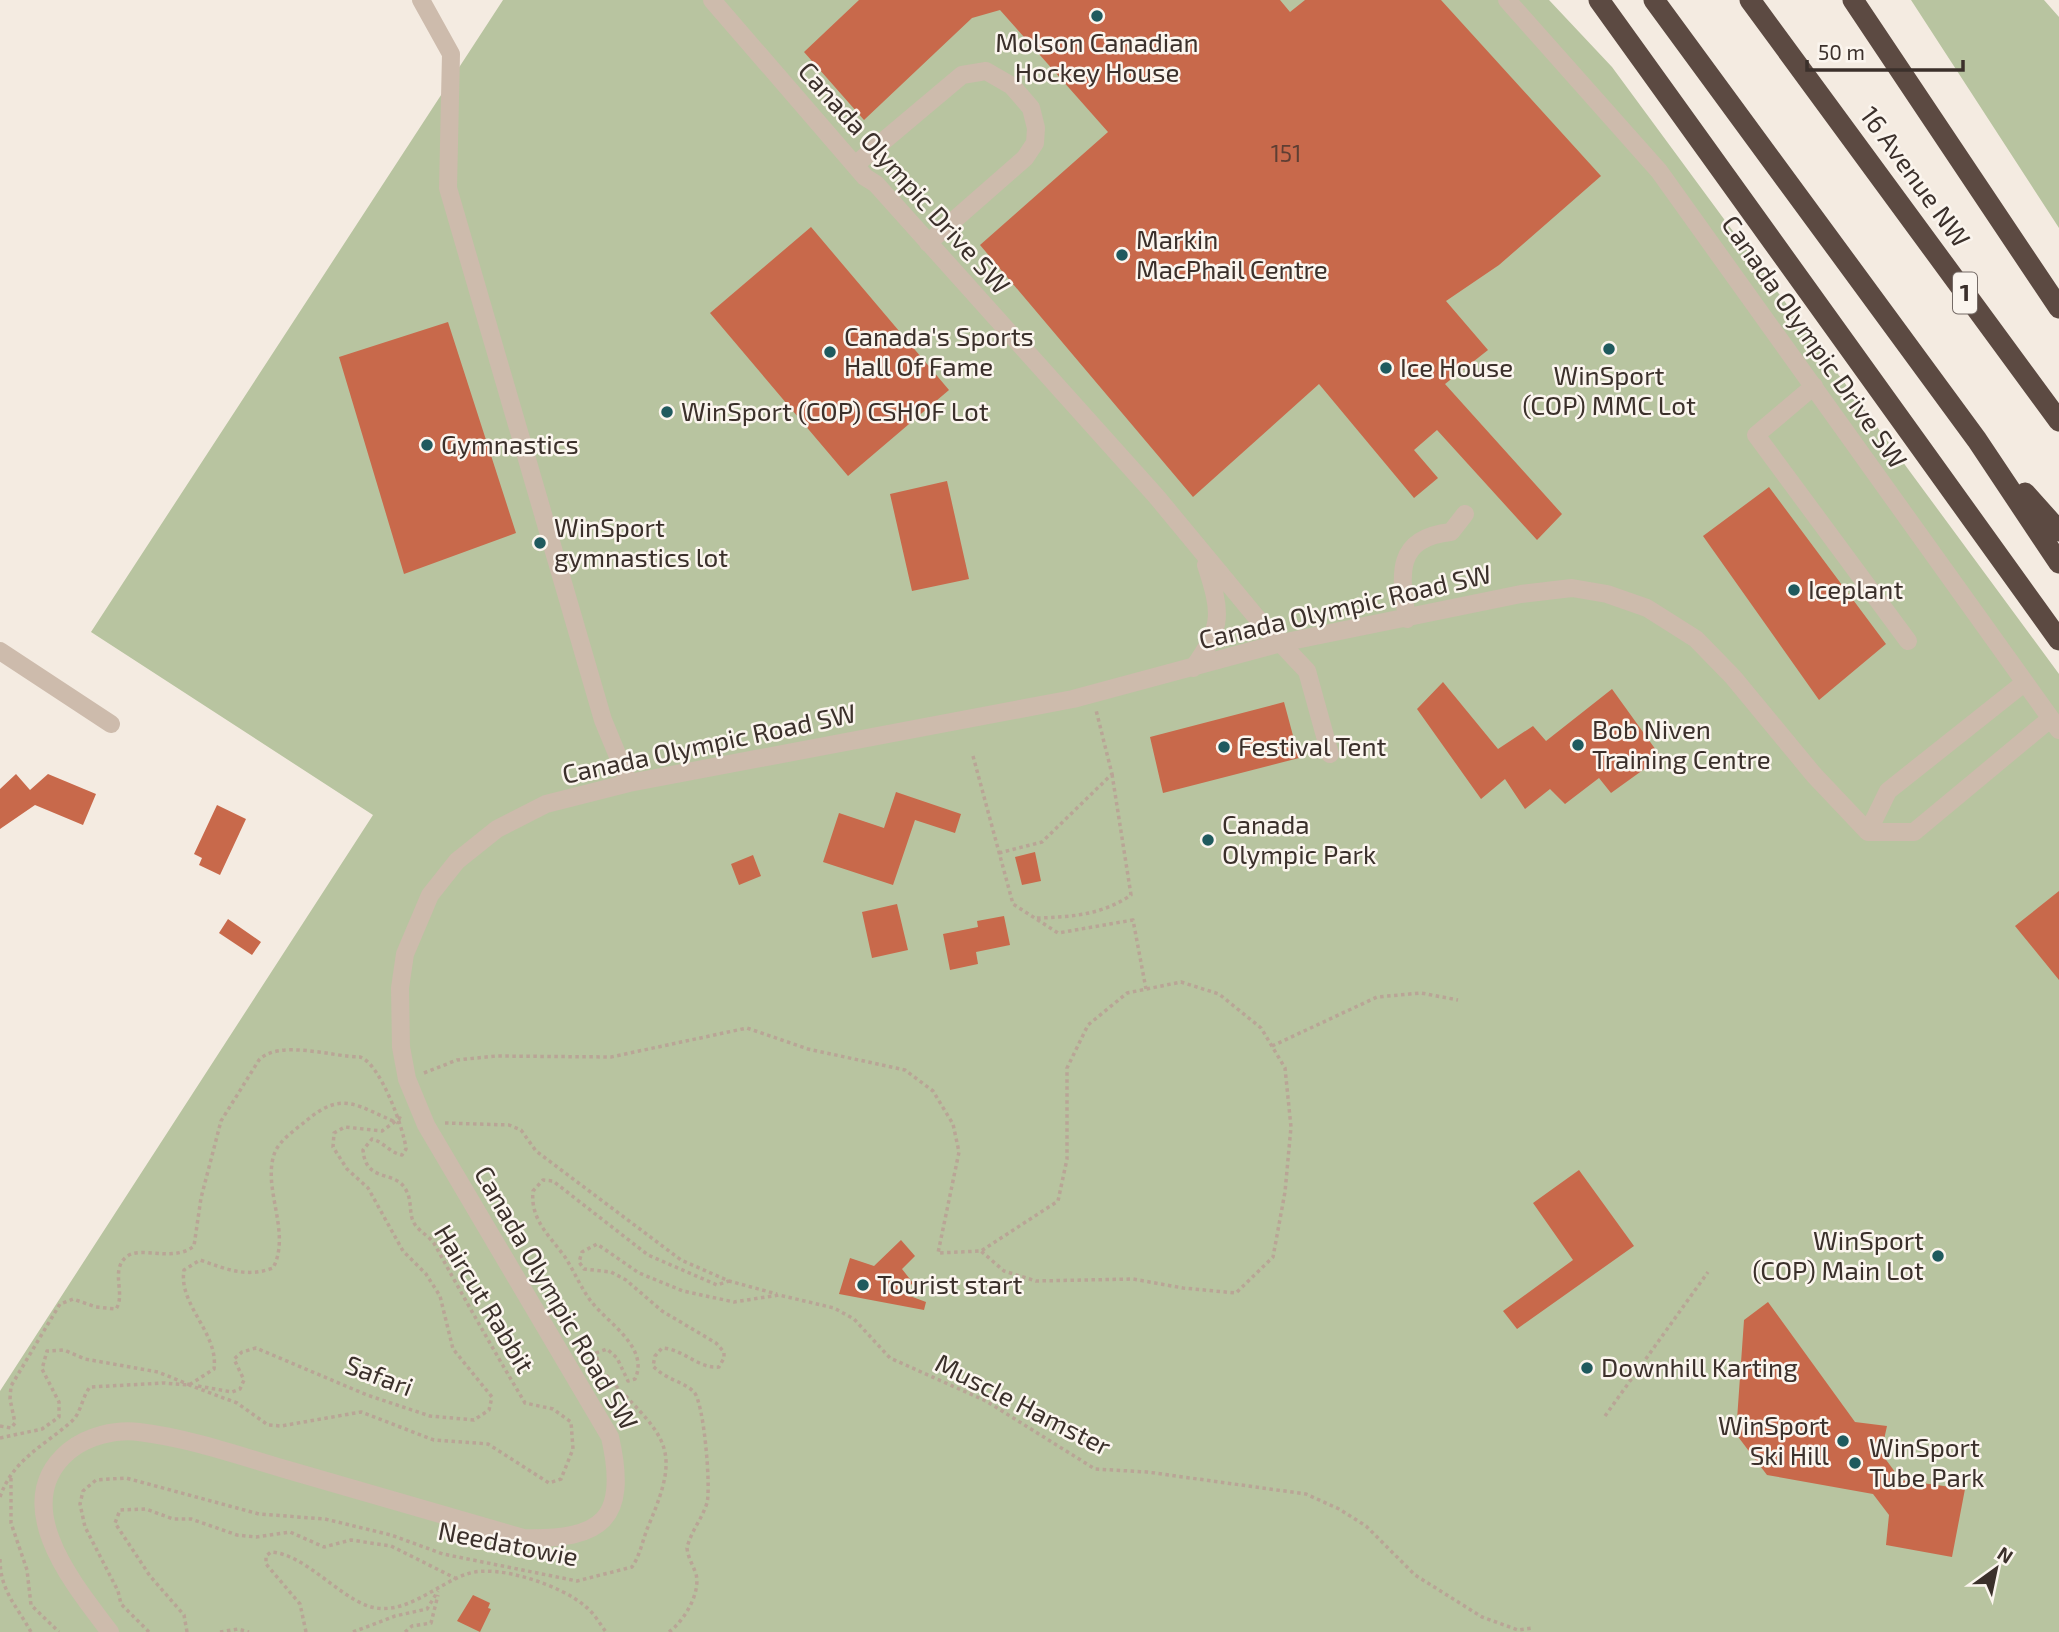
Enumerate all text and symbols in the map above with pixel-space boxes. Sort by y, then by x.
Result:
marker: Molson Canadian Hockey House [1089,8,1105,24]
place label: Molson Canadian Hockey House [995,26,1199,87]
scale bar [1807,28,1963,72]
text: 50 m [1818,39,1865,64]
street label: Canada Olympic Drive SW [793,55,1017,299]
street label: 16 Avenue NW [1855,100,1978,252]
house number: 151 [1271,139,1301,167]
street label: Canada Olympic Drive SW [1716,209,1914,473]
place label: Markin MacPhail Centre [1136,223,1328,284]
marker: Markin MacPhail Centre [1114,247,1130,263]
road number: 1 [1953,272,1977,314]
place label: Canada's Sports Hall Of Fame [844,320,1034,381]
marker: WinSport (COP) MMC Lot [1601,341,1617,357]
marker: Canada's Sports Hall Of Fame [822,344,838,360]
place label: Ice House [1400,351,1513,382]
place label: WinSport (COP) MMC Lot [1522,359,1696,420]
marker: Ice House [1378,360,1394,376]
place label: WinSport (COP) CSHOF Lot [681,395,989,426]
marker: WinSport (COP) CSHOF Lot [659,404,675,420]
place label: Gymnastics [441,428,579,459]
marker: Gymnastics [419,437,435,453]
place label: WinSport gymnastics lot [554,511,728,572]
marker: WinSport gymnastics lot [532,535,548,551]
street label: Canada Olympic Road SW [1195,557,1494,654]
place label: Iceplant [1808,573,1903,604]
marker: Iceplant [1786,582,1802,598]
street label: Canada Olympic Road SW [559,696,858,789]
place label: Bob Niven Training Centre [1592,713,1771,774]
place label: Festival Tent [1238,730,1387,761]
marker: Bob Niven Training Centre [1570,737,1586,753]
marker: Festival Tent [1216,739,1232,755]
place label: Canada Olympic Park [1222,808,1376,869]
marker: Canada Olympic Park [1200,832,1216,848]
street label: Canada Olympic Road SW [469,1160,646,1435]
street label: Haircut Rabbit [429,1218,542,1378]
place label: WinSport (COP) Main Lot [1752,1224,1924,1285]
marker: WinSport (COP) Main Lot [1930,1248,1946,1264]
place label: Tourist start [877,1268,1022,1299]
marker: Tourist start [855,1277,871,1293]
street label: Muscle Hamster [931,1346,1117,1461]
street label: Safari [341,1348,418,1402]
place label: Downhill Karting [1601,1351,1798,1382]
marker: Downhill Karting [1579,1360,1595,1376]
place label: WinSport Ski Hill [1718,1409,1829,1470]
place label: WinSport Tube Park [1869,1431,1984,1492]
marker: WinSport Ski Hill [1835,1433,1851,1449]
marker: WinSport Tube Park [1847,1455,1863,1471]
street label: Needatowie [436,1514,581,1571]
north arrow [1961,1534,2031,1604]
text: N [1994,1541,2018,1568]

